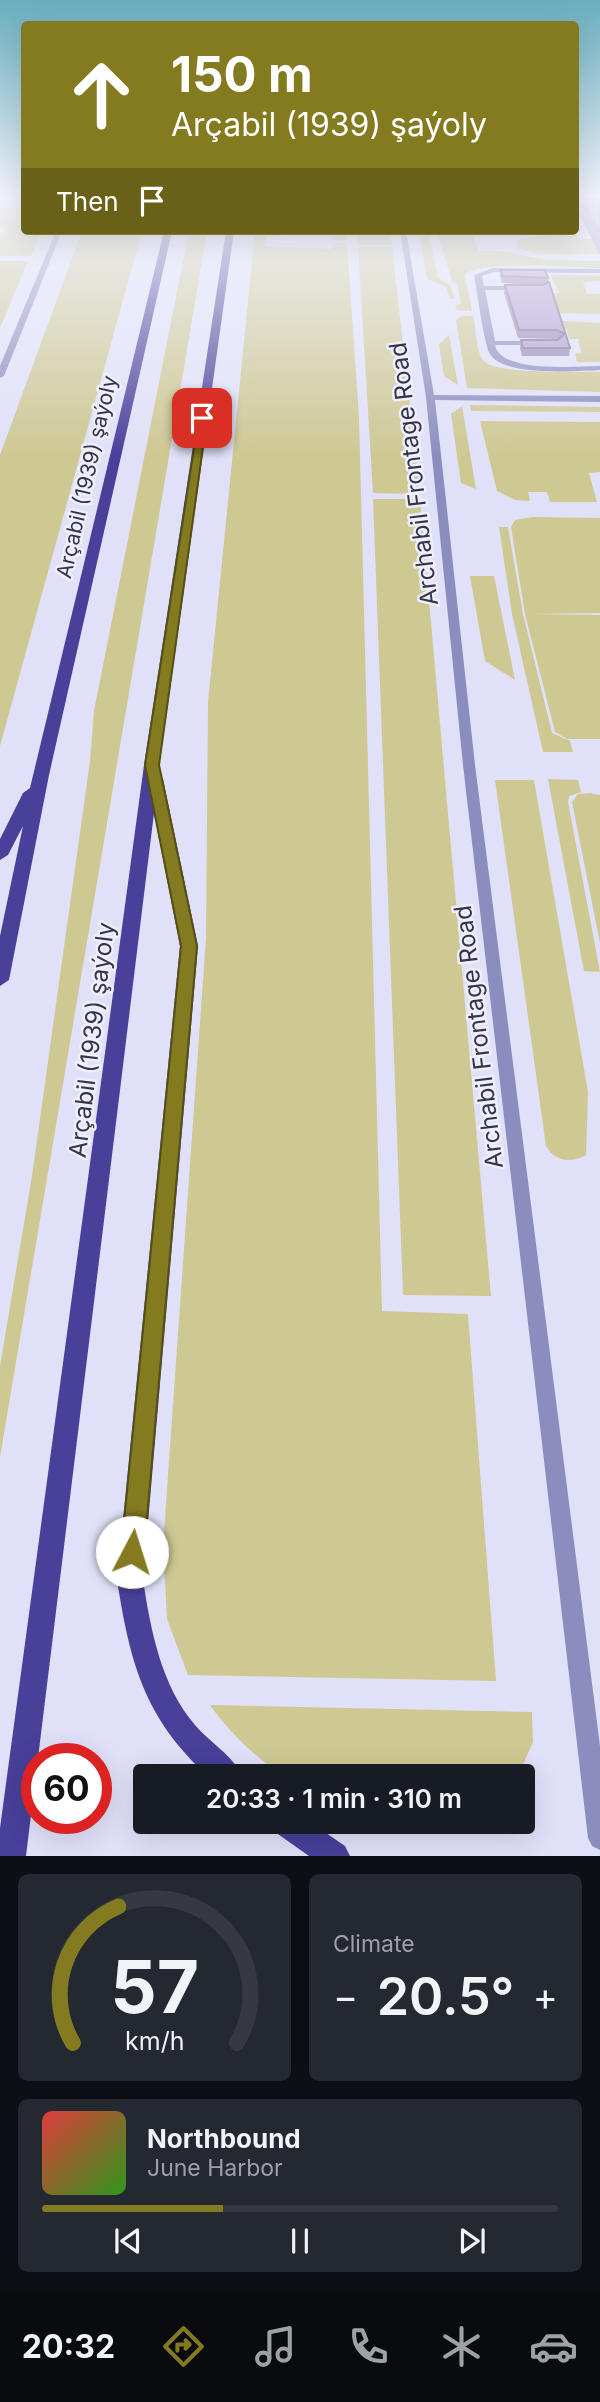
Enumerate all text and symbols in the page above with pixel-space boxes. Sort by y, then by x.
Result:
text: 150 m [171,45,313,104]
icon: ahead [56,49,147,140]
text: Arçabil (1939) şaýoly [171,105,487,144]
icon: arrive [133,182,171,220]
text: Then [56,186,119,217]
street label: Archabil Frontage Road [383,341,444,607]
street label: Arçabil (1939) şaýoly [51,373,122,581]
pin [172,388,232,448]
icon: arrive [183,399,221,437]
street label: Archabil Frontage Road [448,904,509,1170]
street label: Arçabil (1939) şaýoly [63,921,120,1159]
position arrow [95,1515,169,1589]
speed limit sign: 60 [21,1743,112,1834]
text: 20:33 · 1 min · 310 m [206,1783,462,1814]
text: Climate [333,1930,415,1958]
text: 57 [110,1943,199,2032]
text: 20.5° [377,1965,514,2028]
text: − [333,1973,358,2019]
text: + [533,1973,558,2019]
text: km/h [125,2026,184,2056]
text: Northbound [147,2123,301,2154]
text: June Harbor [147,2154,283,2182]
icon: previous [109,2222,147,2260]
icon: pause [281,2222,319,2260]
icon: next [453,2222,491,2260]
icon: directions [159,2322,208,2371]
icon: music [251,2322,300,2371]
icon: phone [344,2322,393,2371]
icon: climate [437,2322,486,2371]
icon: car [529,2322,578,2371]
text: 20:32 [22,2327,115,2366]

